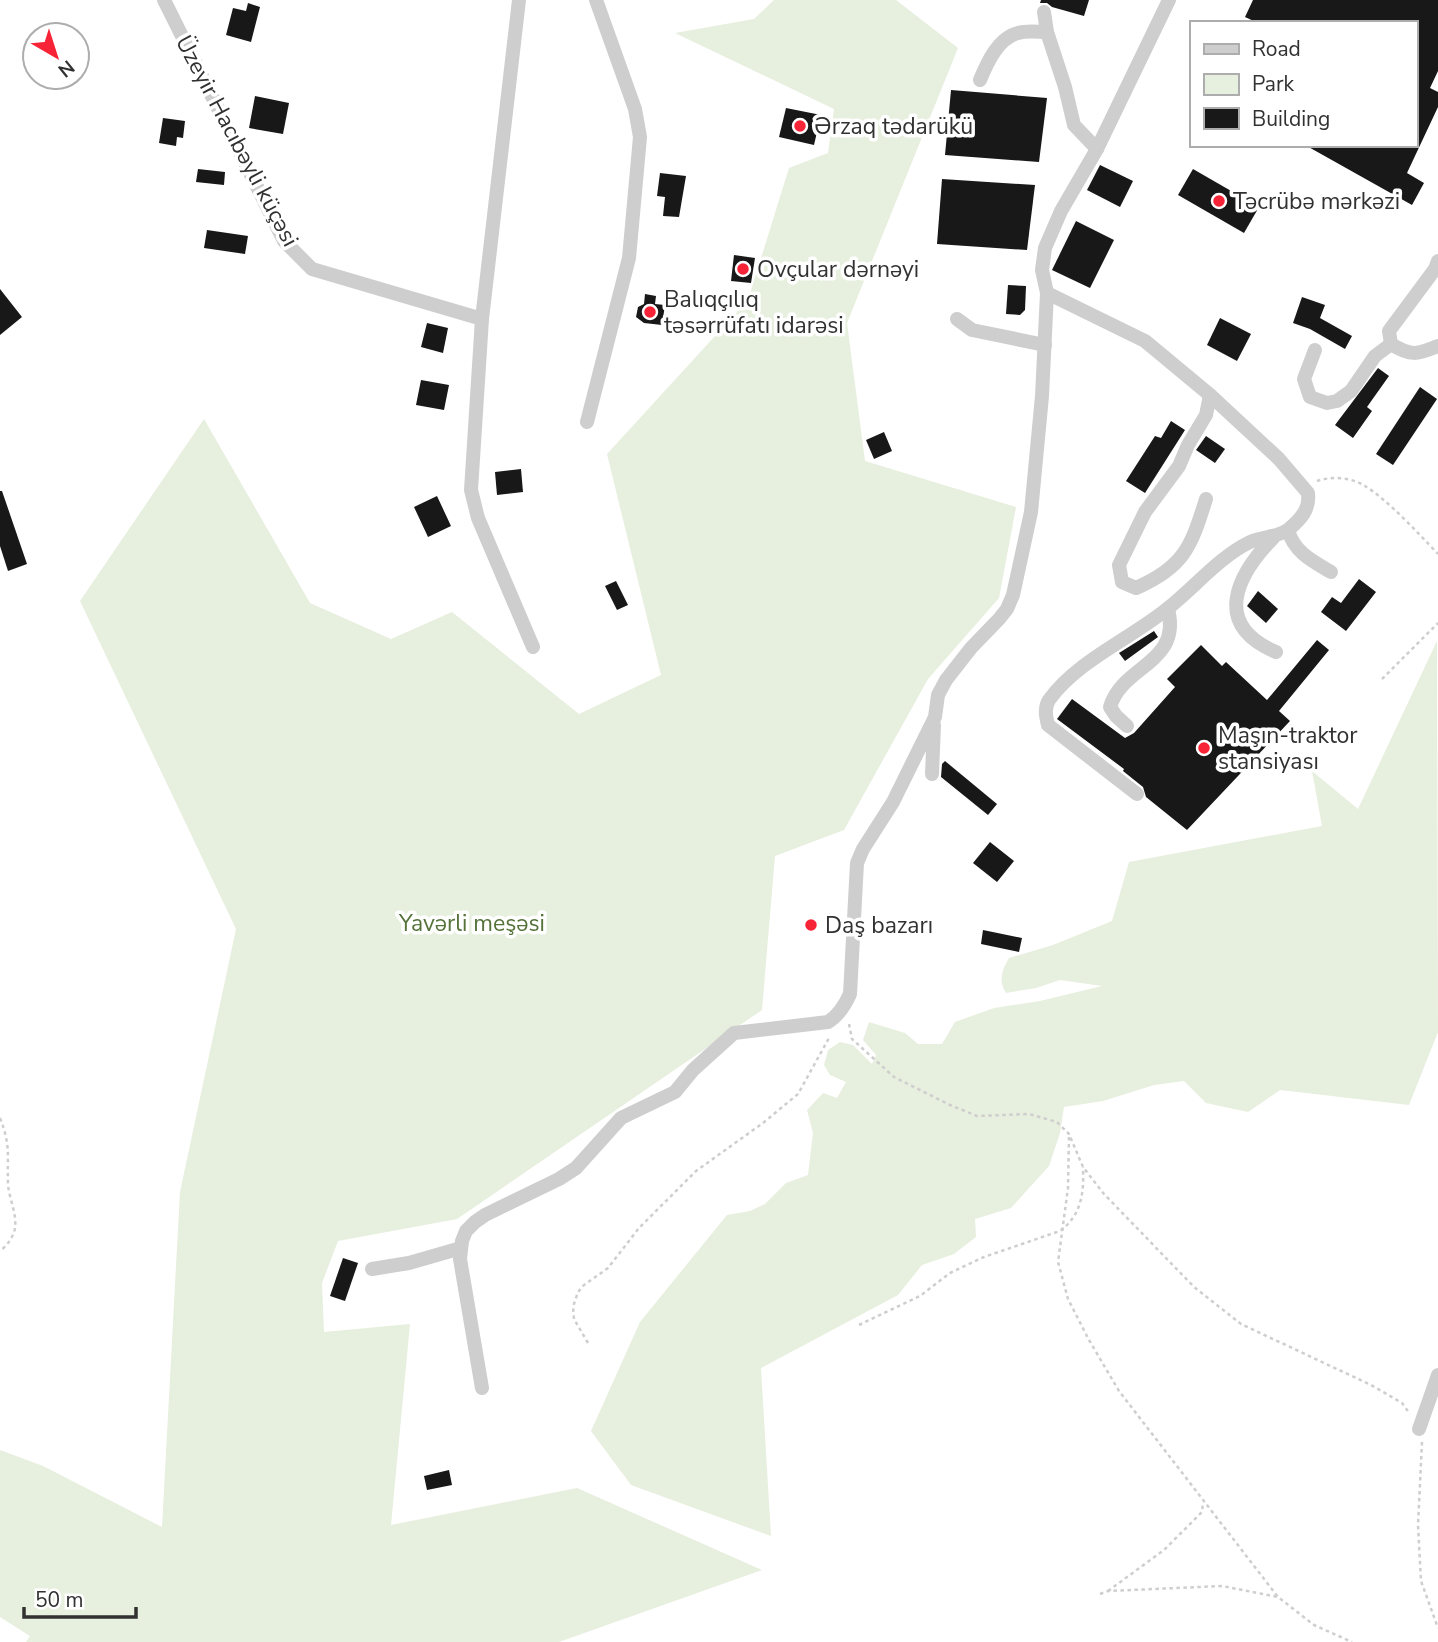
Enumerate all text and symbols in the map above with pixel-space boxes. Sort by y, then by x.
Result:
north arrow [21,21,91,91]
legend [1190,21,1417,147]
street label: Üzeyir Hacıbəyli küçəsi [168,30,306,252]
text: Road [1252,35,1301,63]
text: N [52,54,80,83]
text: Park [1252,70,1294,98]
text: Building [1252,105,1330,133]
place label: Ərzaq tədarükü [814,111,973,142]
marker: Ərzaq tədarükü [792,118,808,134]
place label: Təcrübə mərkəzi [1233,186,1400,217]
marker: Təcrübə mərkəzi [1211,193,1227,209]
place label: Ovçular dərnəyi [757,254,919,285]
marker: Ovçular dərnəyi [735,261,751,277]
place label: Balıqçılıq təsərrüfatı idarəsi [664,284,844,341]
marker: Balıqçılıq təsərrüfatı idarəsi [642,304,658,320]
place label: Maşın-traktor stansiyası [1218,720,1358,777]
marker: Maşın-traktor stansiyası [1196,740,1212,756]
park label: Yavərli meşəsi [398,908,545,939]
place label: Daş bazarı [825,910,933,941]
marker: Daş bazarı [803,917,819,933]
scale bar [24,1576,136,1620]
text: 50 m [35,1586,84,1614]

